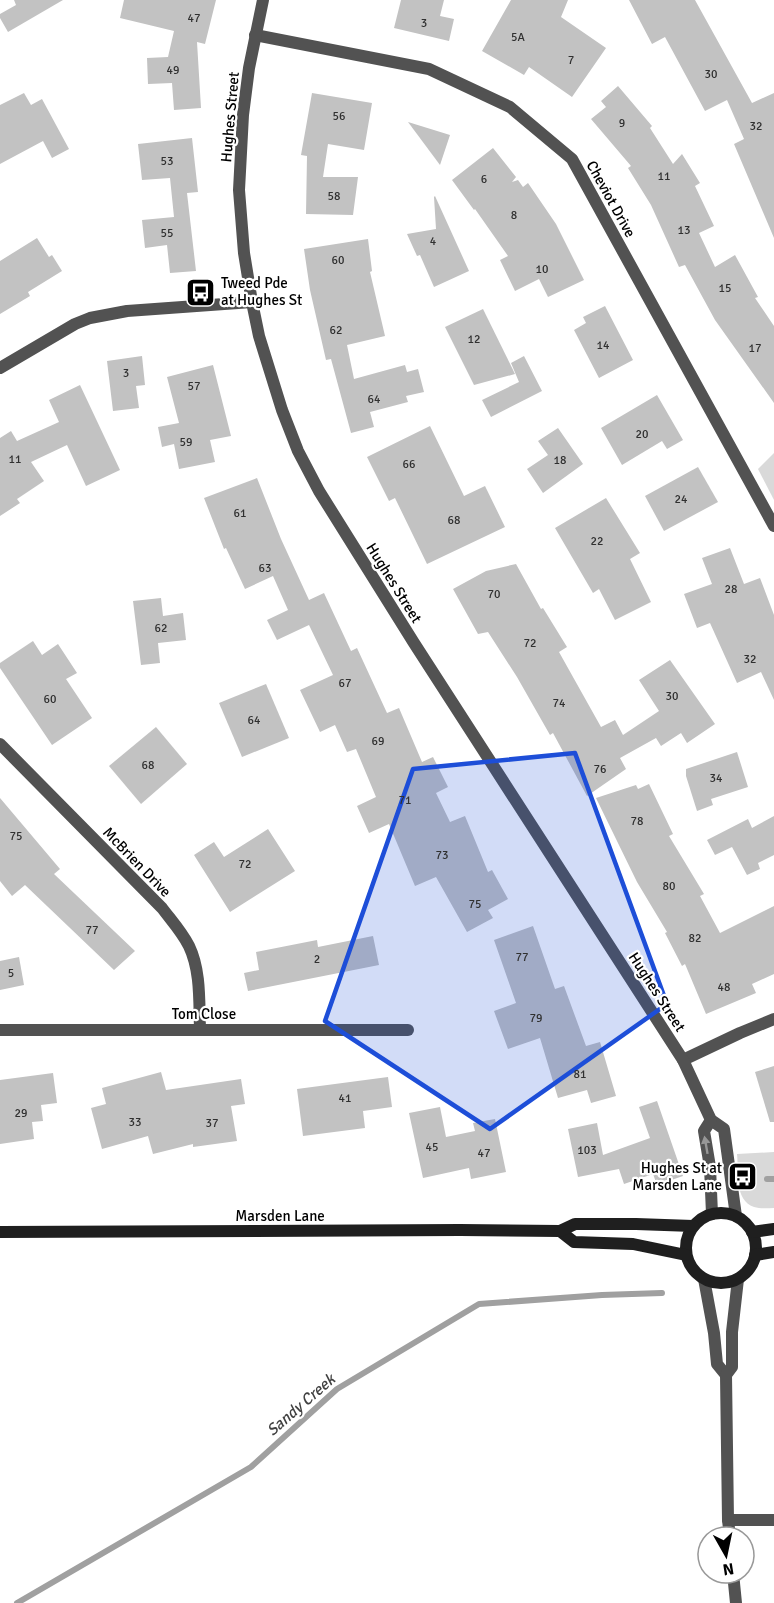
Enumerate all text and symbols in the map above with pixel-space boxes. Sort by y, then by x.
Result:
house number: 47 [188,11,200,26]
house number: 3 [421,16,427,31]
house number: 5A [511,30,526,45]
house number: 7 [568,53,574,68]
house number: 49 [167,63,179,78]
house number: 30 [705,67,717,82]
street label: Hughes Street [217,71,243,163]
house number: 56 [333,109,345,124]
house number: 9 [619,116,625,131]
house number: 32 [750,119,762,134]
house number: 53 [161,154,173,169]
street label: Cheviot Drive [583,157,639,241]
house number: 11 [658,169,670,184]
house number: 6 [481,172,487,187]
house number: 58 [328,189,340,204]
house number: 8 [511,208,517,223]
house number: 13 [678,223,690,238]
house number: 55 [161,226,173,241]
house number: 4 [430,234,437,249]
house number: 60 [332,253,344,268]
house number: 10 [536,262,548,277]
place label: Tweed Pde at Hughes St [221,274,302,309]
bus stop icon: Tweed Pde at Hughes St [184,276,216,308]
house number: 15 [719,281,731,296]
house number: 62 [330,323,342,338]
house number: 12 [468,332,480,347]
house number: 14 [597,338,610,353]
house number: 17 [749,341,761,356]
house number: 3 [123,366,129,381]
house number: 57 [188,379,200,394]
house number: 64 [368,392,381,407]
house number: 20 [636,427,648,442]
house number: 59 [180,435,192,450]
house number: 11 [9,452,21,467]
house number: 18 [554,453,566,468]
house number: 66 [403,457,415,472]
house number: 24 [675,492,688,507]
house number: 61 [234,506,246,521]
house number: 68 [448,513,460,528]
house number: 22 [591,534,603,549]
street label: Hughes Street [362,540,426,626]
house number: 63 [259,561,271,576]
house number: 28 [725,582,737,597]
house number: 70 [488,587,500,602]
house number: 62 [155,621,167,636]
house number: 72 [524,636,536,651]
house number: 32 [744,652,756,667]
house number: 67 [339,676,351,691]
house number: 30 [666,689,678,704]
house number: 60 [44,692,56,707]
house number: 74 [553,696,566,711]
house number: 64 [248,713,261,728]
house number: 69 [372,734,384,749]
house number: 68 [142,758,154,773]
house number: 76 [594,762,606,777]
house number: 34 [710,771,723,786]
house number: 71 [399,793,411,808]
house number: 78 [631,814,643,829]
street label: McBrien Drive [99,823,175,901]
house number: 75 [10,829,22,844]
house number: 73 [436,848,448,863]
house number: 72 [239,857,251,872]
house number: 80 [663,879,675,894]
house number: 75 [469,897,481,912]
house number: 77 [86,923,98,938]
house number: 82 [689,931,701,946]
street label: Hughes Street [625,949,689,1035]
house number: 77 [516,950,528,965]
house number: 2 [314,952,320,967]
house number: 5 [8,966,14,981]
house number: 48 [718,980,730,995]
street label: Tom Close [172,1005,236,1023]
house number: 79 [530,1011,542,1026]
house number: 81 [574,1067,586,1082]
house number: 41 [339,1091,351,1106]
house number: 29 [15,1106,27,1121]
house number: 33 [129,1115,141,1130]
house number: 37 [206,1116,218,1131]
one-way arrow [701,1135,710,1154]
house number: 45 [426,1140,438,1155]
house number: 103 [577,1143,597,1158]
house number: 47 [478,1146,490,1161]
place label: Hughes St at Marsden Lane [632,1159,722,1194]
bus stop icon: Hughes St at Marsden Lane [727,1161,759,1193]
street label: Marsden Lane [235,1207,325,1225]
water label: Sandy Creek [263,1368,341,1440]
north arrow [696,1525,756,1585]
text: N [721,1558,735,1580]

